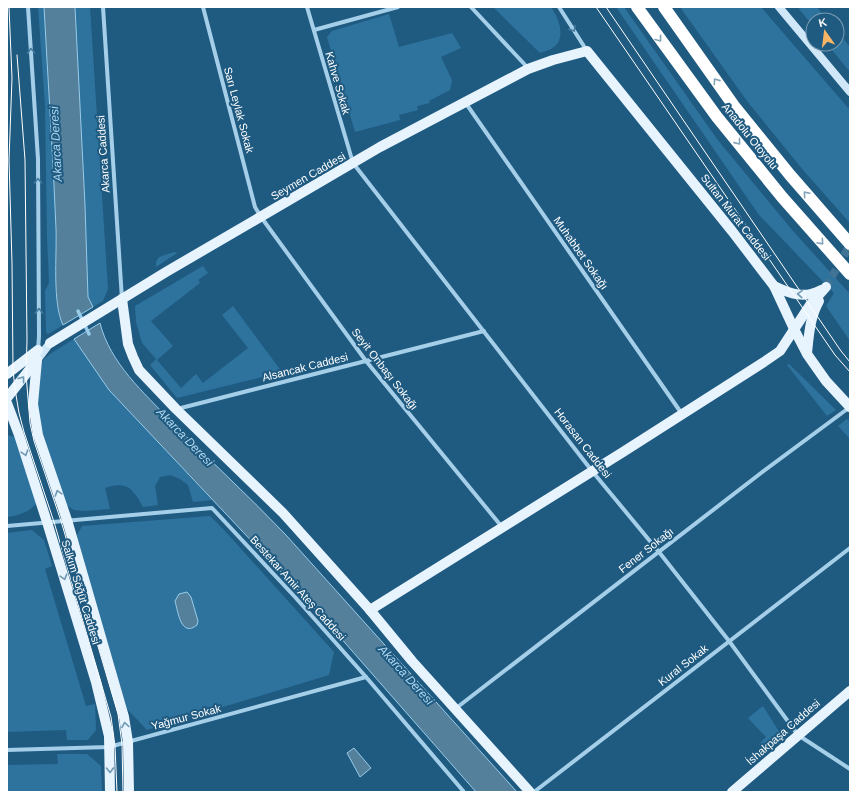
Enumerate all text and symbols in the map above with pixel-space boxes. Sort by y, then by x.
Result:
north arrow [805,12,845,52]
text: K [817,16,828,29]
one-way arrow [569,25,576,32]
one-way arrow [654,34,661,41]
one-way arrow [27,48,36,54]
street label: Kahve Sokak [323,50,353,116]
street label: Sarı Leylak Sokak [222,66,256,155]
one-way arrow [713,78,721,85]
street label: Anadolu Otoyolu [720,101,780,171]
water label: Akarca Deresi [47,106,65,183]
street label: Akarca Caddesi [94,115,112,193]
one-way arrow [733,138,740,145]
street label: Seymen Caddesi [269,150,347,202]
street label: Sultan Murat Caddesi [699,172,773,262]
one-way arrow [34,178,42,184]
one-way arrow [804,191,811,198]
street label: Muhabbet Sokağı [551,214,611,292]
one-way arrow [817,237,824,245]
one-way arrow [797,290,803,299]
one-way arrow [35,308,43,314]
street label: Seyit Onbaşı Sokağı [349,326,421,412]
street label: Alsancak Caddesi [261,351,349,383]
one-way arrow [17,377,24,384]
water label: Akarca Deresi [153,404,216,469]
street label: Horasan Caddesi [552,406,614,480]
one-way arrow [20,449,28,456]
one-way arrow [54,490,62,497]
street label: Fener Sokağı [616,525,676,575]
street label: Bestekar Amir Ateş Caddesi [248,533,348,643]
street label: Salkım Söğüt Caddesi [59,538,103,646]
one-way arrow [59,573,68,580]
water label: Akarca Deresi [375,642,437,708]
street label: Kural Sokak [656,642,710,688]
street label: İshakpaşa Caddesi [744,697,822,767]
street label: Yağmur Sokak [150,702,222,732]
one-way arrow [121,722,130,728]
one-way arrow [106,767,114,773]

